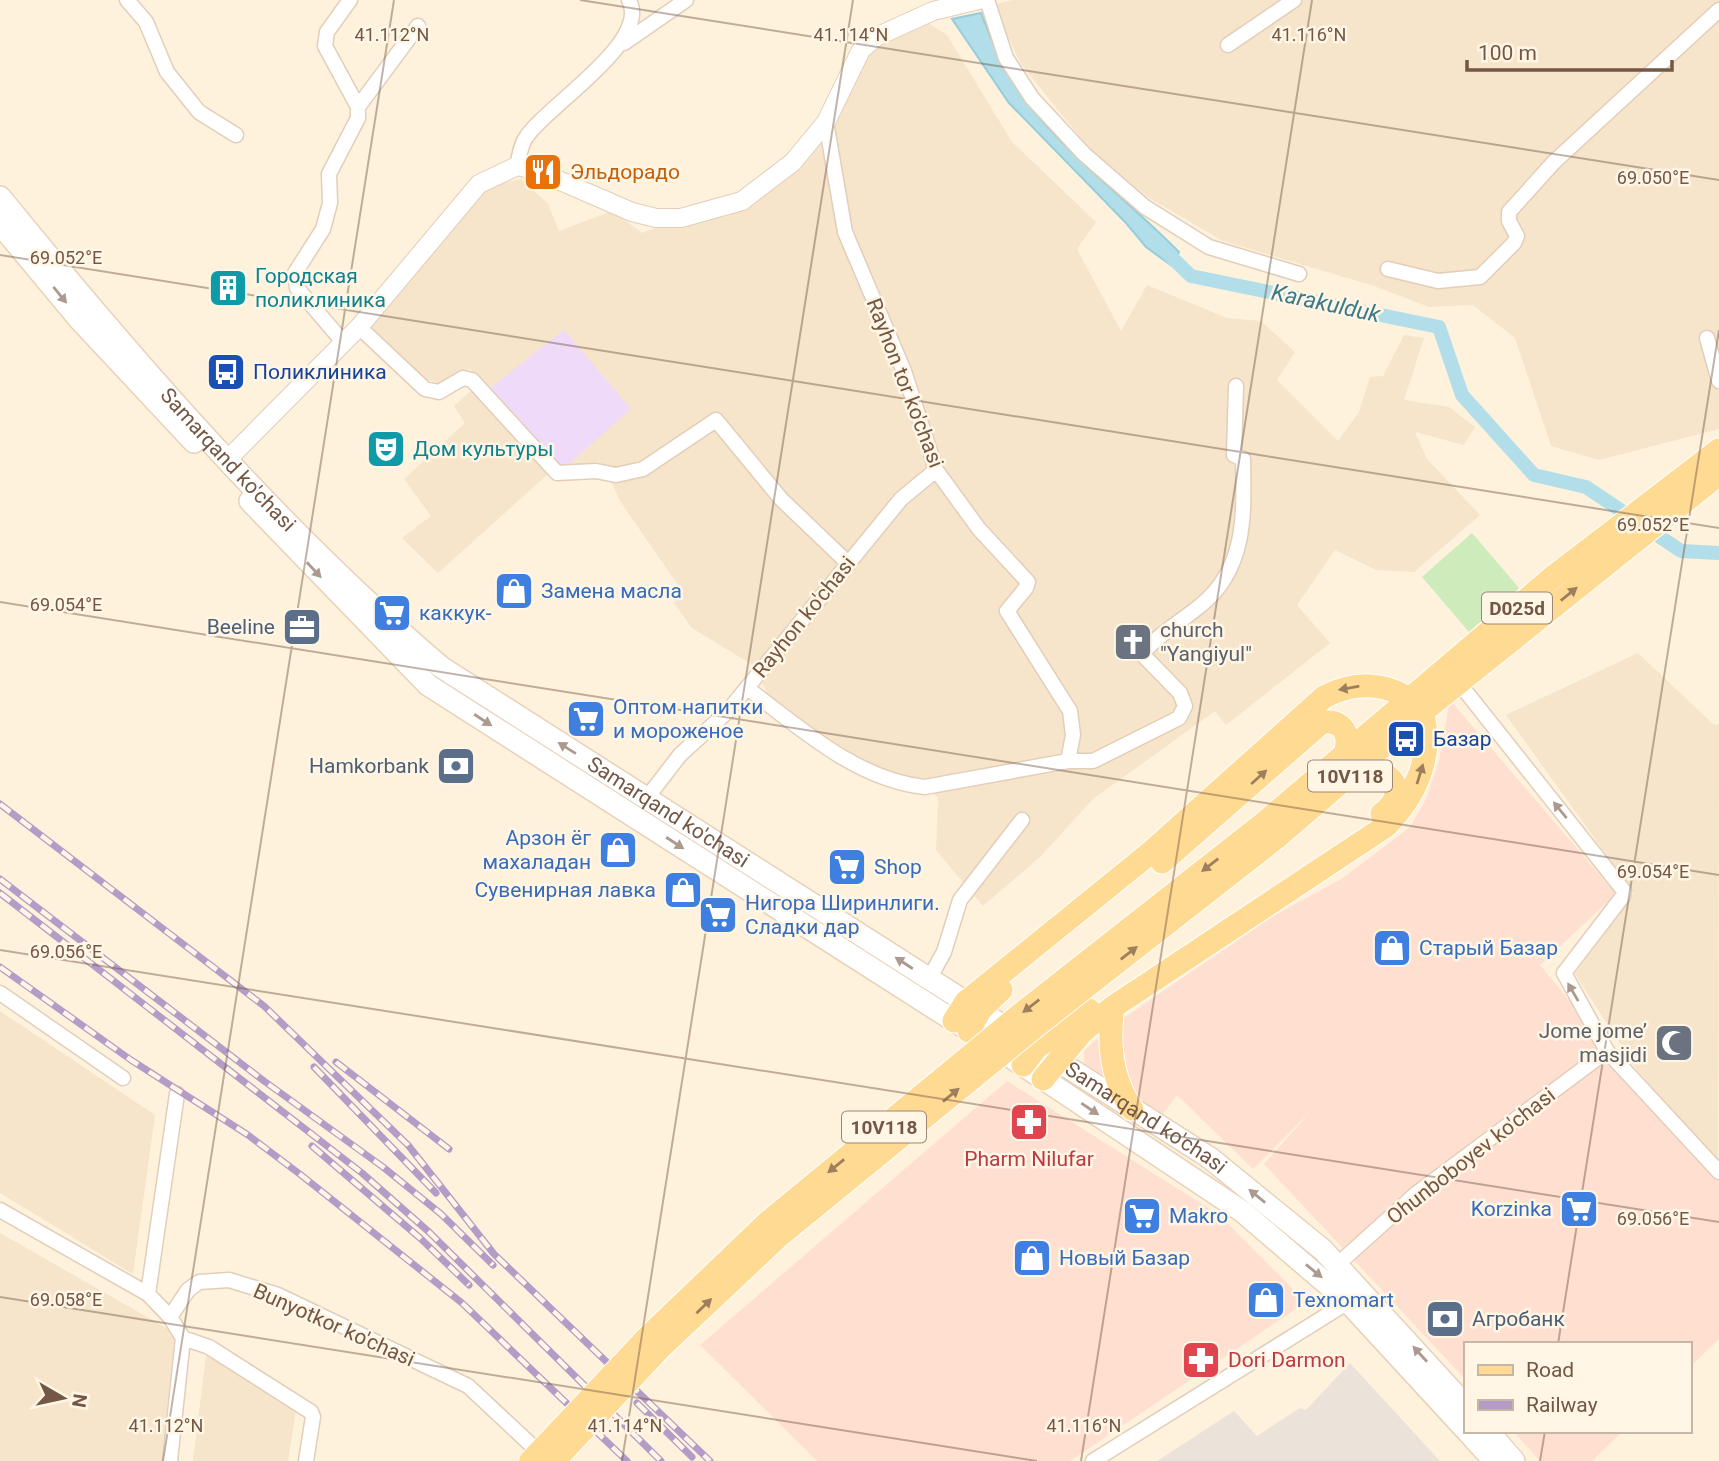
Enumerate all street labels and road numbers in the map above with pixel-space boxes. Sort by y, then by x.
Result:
street label: Rayhon tor ko'chasi [862,295,948,471]
street label: Samarqand ko'chasi [155,383,301,536]
street label: Rayhon ko'chasi [748,552,860,682]
road number: D025d [1482,593,1552,624]
street label: Samarqand ko'chasi [583,752,754,873]
road number: 10V118 [1308,761,1392,792]
street label: Samarqand ko'chasi [1061,1057,1231,1179]
street label: Ohunboboyev ko'chasi [1382,1083,1560,1229]
road number: 10V118 [842,1112,926,1142]
street label: Bunyotkor ko'chasi [250,1279,418,1371]

